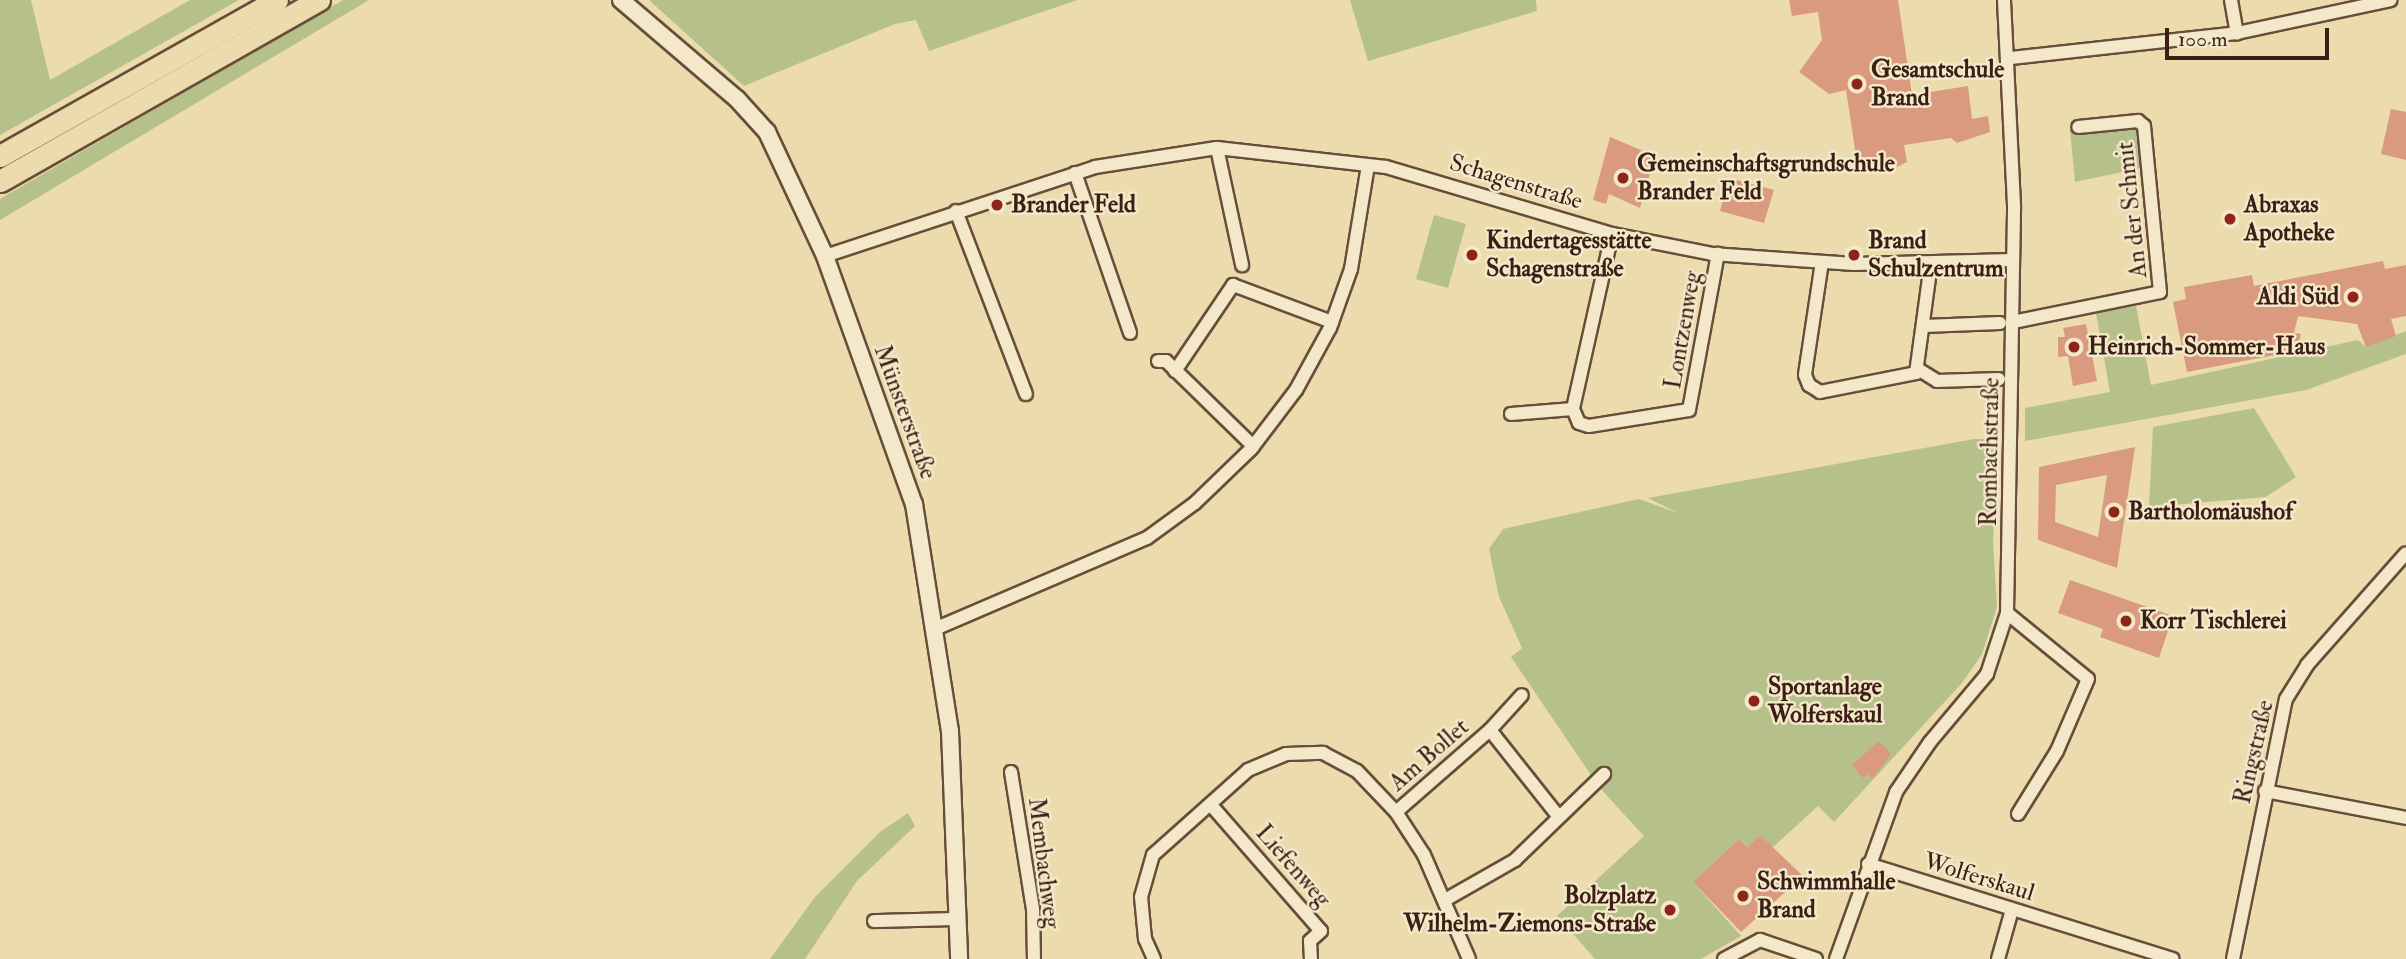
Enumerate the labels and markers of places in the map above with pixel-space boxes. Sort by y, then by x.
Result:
place label: Gesamtschule Brand [1871,56,2004,112]
marker: Gesamtschule Brand [1849,76,1865,92]
place label: Gemeinschaftsgrundschule Brander Feld [1637,150,1895,206]
marker: Gemeinschaftsgrundschule Brander Feld [1615,170,1631,186]
place label: Brander Feld [1011,191,1136,219]
place label: Abraxas Apotheke [2244,191,2334,247]
marker: Brander Feld [989,197,1005,213]
marker: Abraxas Apotheke [2222,211,2238,227]
place label: Kindertagesstätte Schagenstraße [1486,227,1651,283]
place label: Brand Schulzentrum [1868,227,2004,283]
marker: Kindertagesstätte Schagenstraße [1464,247,1480,263]
marker: Brand Schulzentrum [1846,247,1862,263]
place label: Aldi Süd [2257,283,2339,311]
marker: Aldi Süd [2345,289,2361,305]
place label: Heinrich-Sommer-Haus [2088,333,2325,361]
marker: Heinrich-Sommer-Haus [2066,339,2082,355]
place label: Bartholomäushof [2128,498,2293,526]
marker: Bartholomäushof [2106,504,2122,520]
place label: Korr Tischlerei [2140,607,2287,635]
marker: Korr Tischlerei [2118,613,2134,629]
place label: Sportanlage Wolferskaul [1768,673,1882,729]
marker: Sportanlage Wolferskaul [1746,693,1762,709]
place label: Schwimmhalle Brand [1757,868,1895,924]
place label: Bolzplatz Wilhelm-Ziemons-Straße [1403,882,1656,938]
marker: Schwimmhalle Brand [1735,888,1751,904]
marker: Bolzplatz Wilhelm-Ziemons-Straße [1662,902,1678,918]

